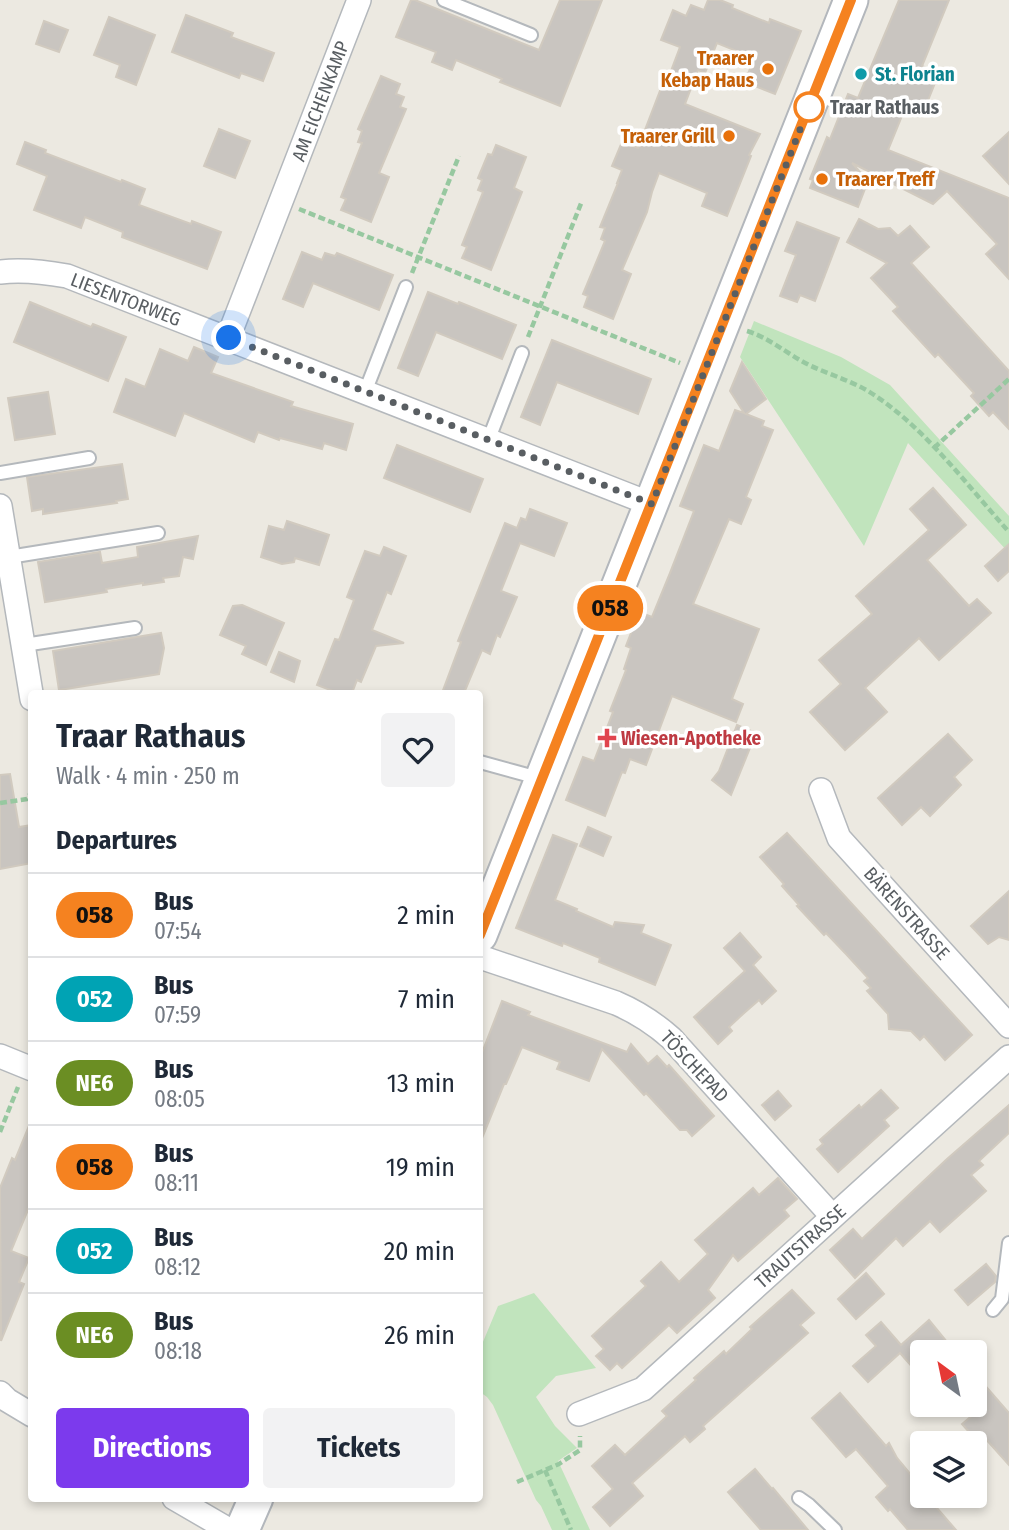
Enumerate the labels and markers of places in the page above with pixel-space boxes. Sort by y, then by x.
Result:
place label: Traarer Kebap Haus [661,47,755,92]
marker: Traarer Kebap Haus [760,61,776,77]
place label: St. Florian [875,63,955,86]
marker: St. Florian [853,66,869,82]
marker: Traar Rathaus [794,92,824,122]
place label: Traar Rathaus [830,96,940,119]
place label: Traarer Grill [621,125,716,148]
marker: Traarer Grill [721,128,737,144]
place label: Traarer Treff [836,168,936,191]
marker: Traarer Treff [814,171,830,187]
place label: Wiesen-Apotheke [621,727,762,750]
marker: Wiesen-Apotheke [599,730,615,746]

